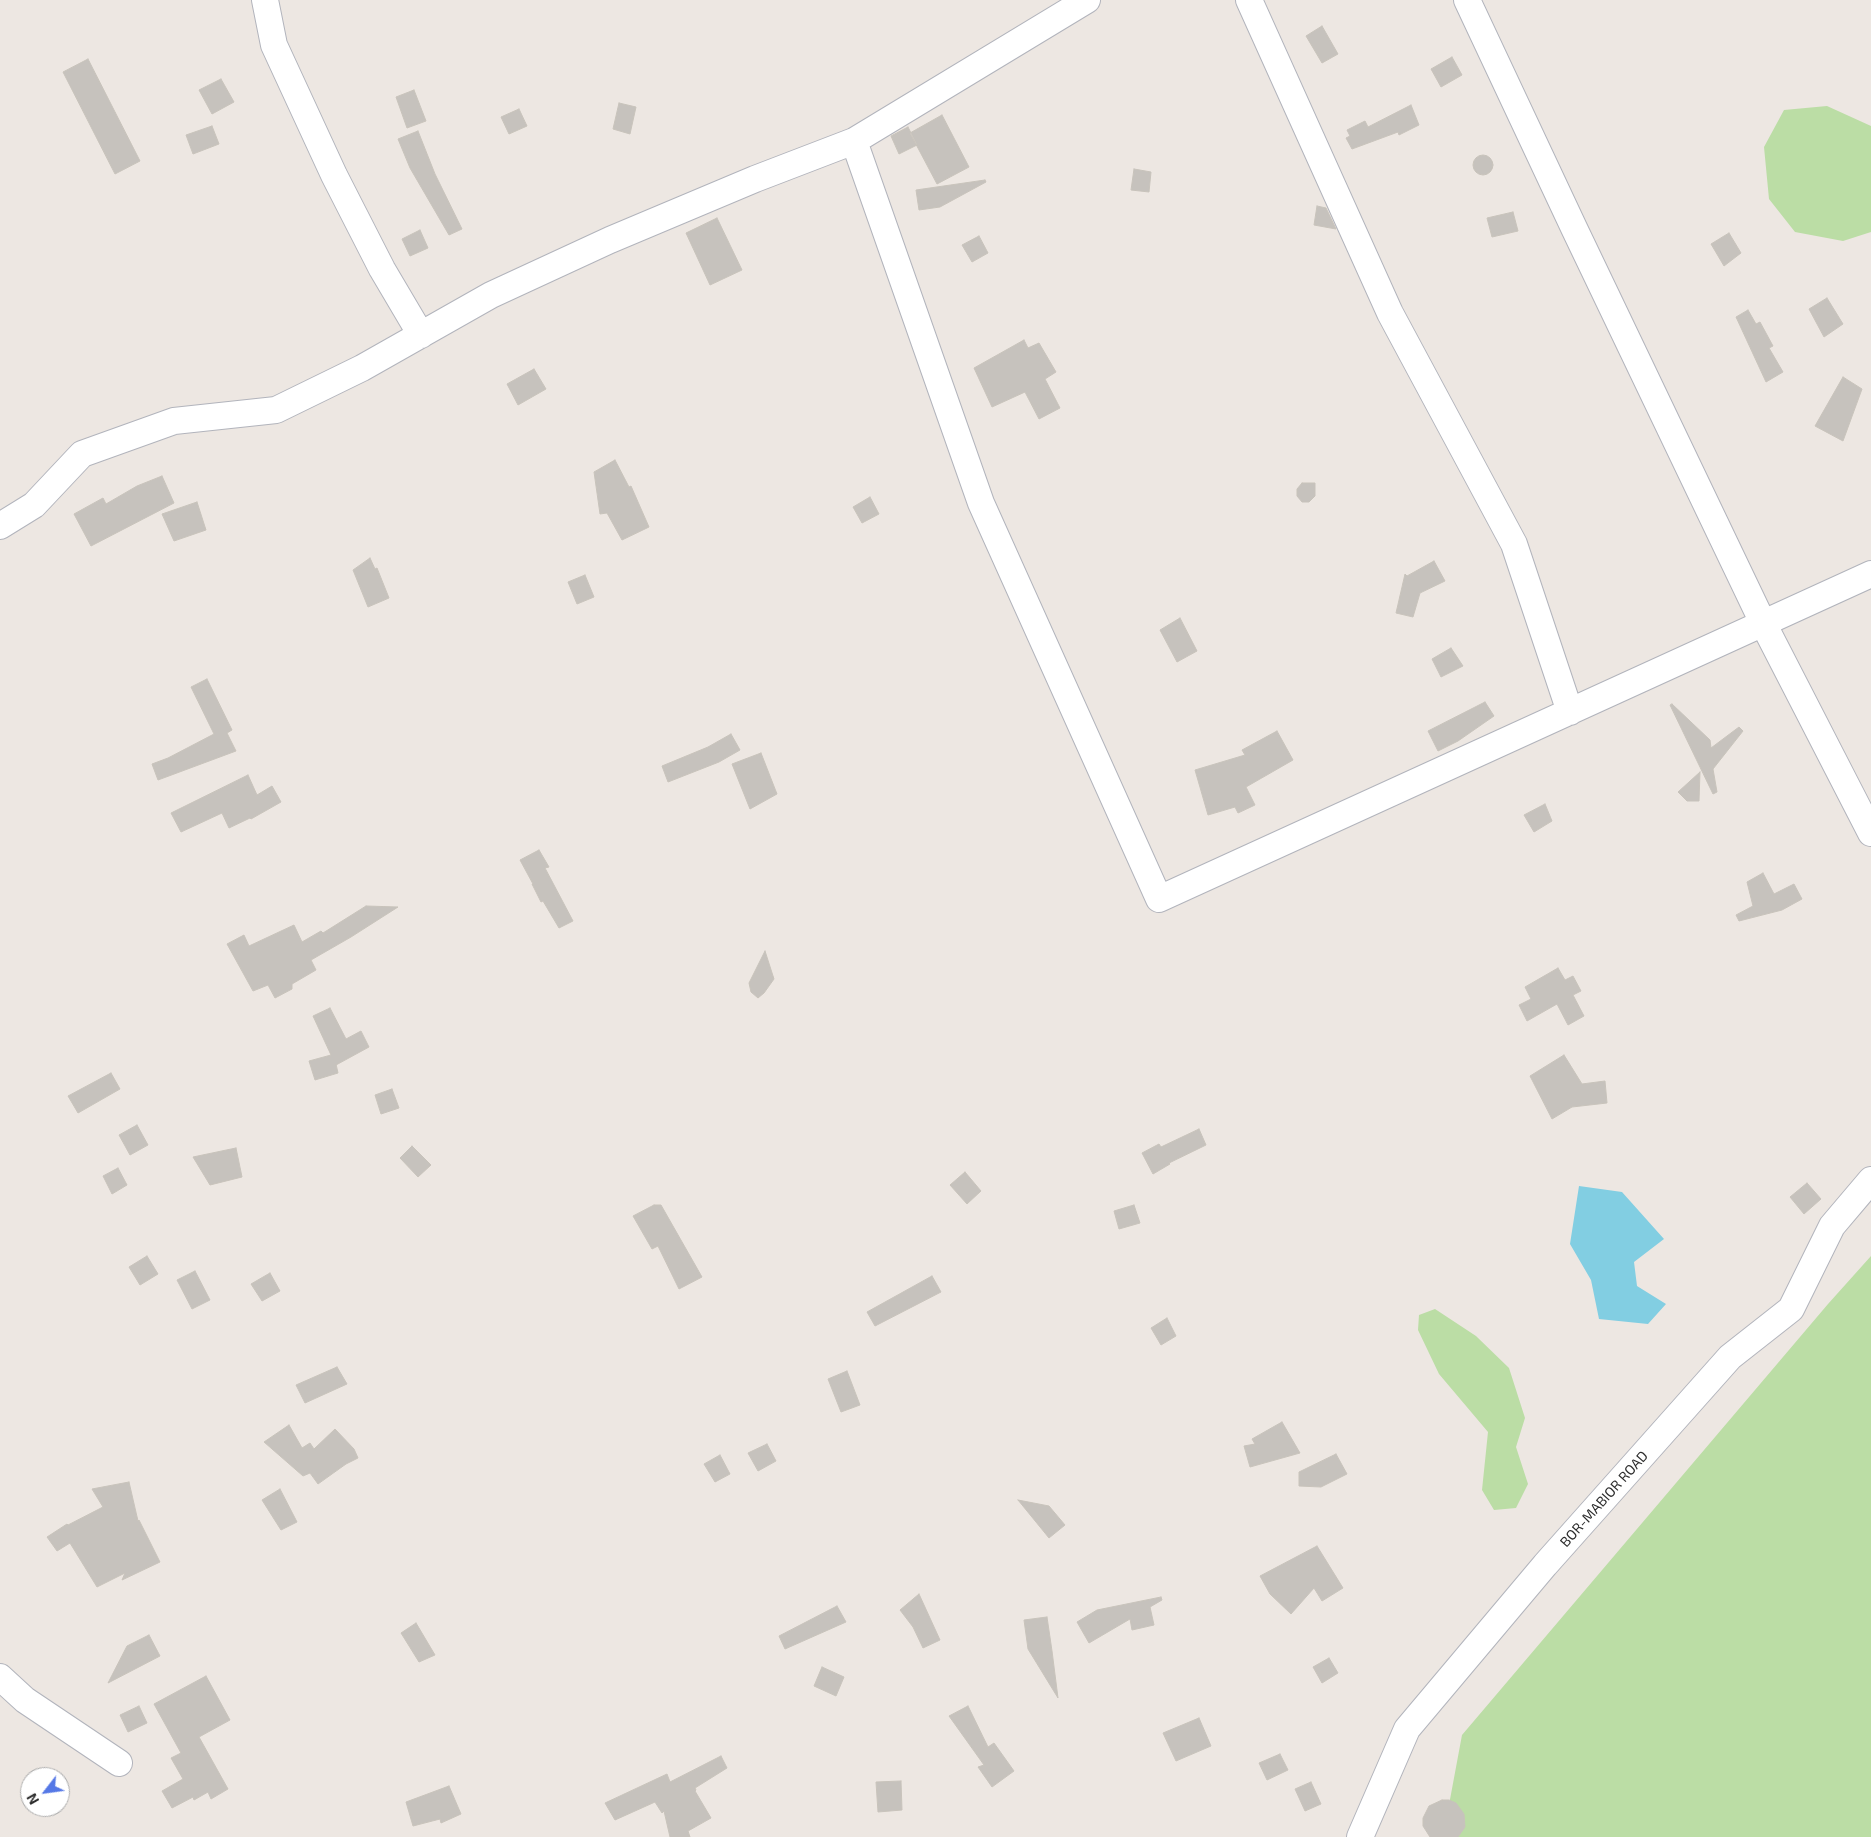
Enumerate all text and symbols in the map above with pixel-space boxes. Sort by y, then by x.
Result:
street label: BOR-MABIOR ROAD [1556,1448,1652,1550]
north arrow [20,1767,70,1817]
text: N [23,1791,42,1808]

